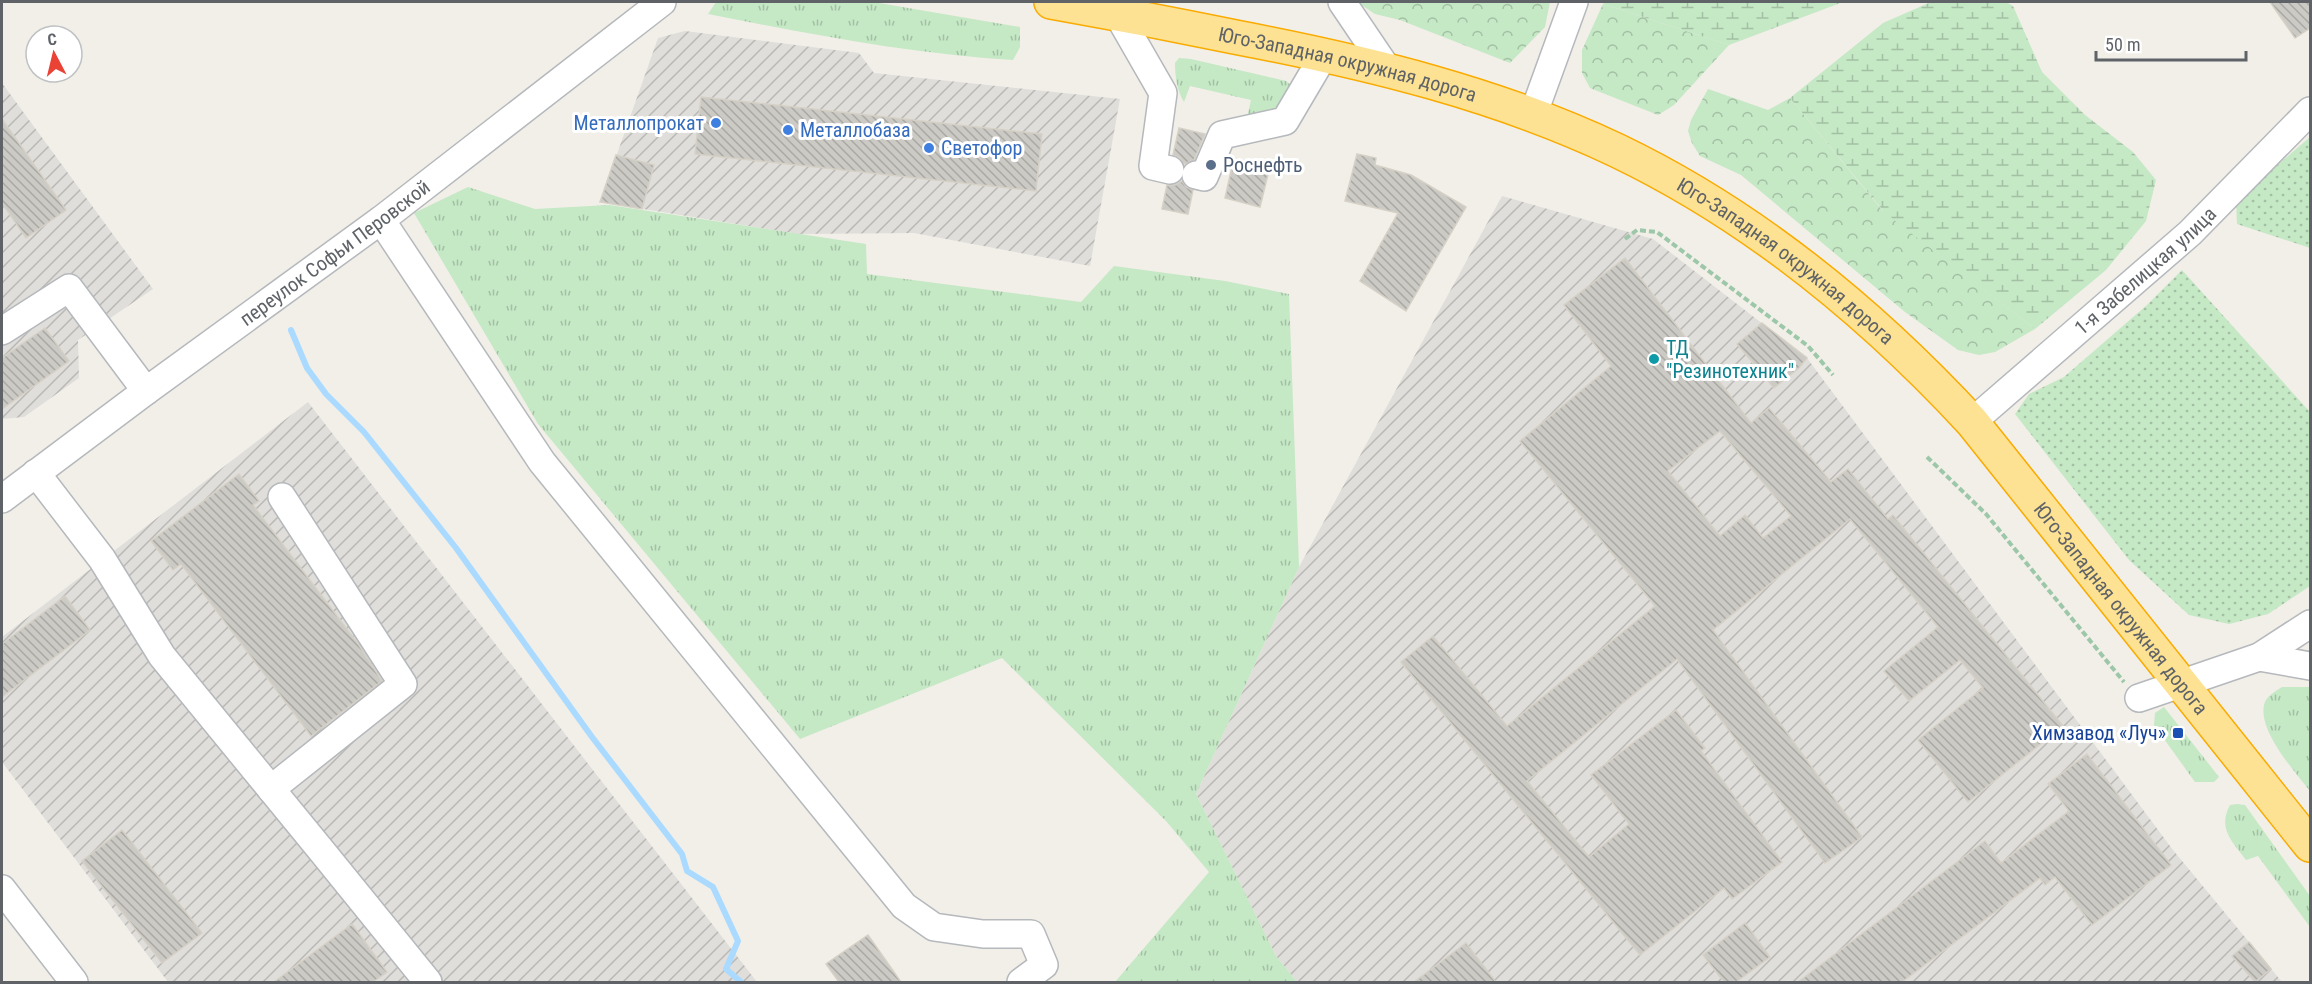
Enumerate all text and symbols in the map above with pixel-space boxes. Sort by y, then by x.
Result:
street label: Юго-Западная окружная дорога [1216,22,1480,107]
north arrow [24,24,84,84]
scale bar [2096,24,2246,62]
text: С [47,30,58,50]
text: 50 m [2105,34,2140,55]
place label: Металлопрокат [574,111,704,135]
marker: Металлопрокат [709,116,723,130]
place label: Металлобаза [800,118,911,142]
marker: Металлобаза [781,123,795,137]
place label: Светофор [941,136,1022,160]
marker: Светофор [922,141,936,155]
place label: Роснефть [1223,153,1303,177]
marker: Роснефть [1204,158,1218,172]
street label: Юго-Западная окружная дорога [1673,173,1899,350]
street label: переулок Софьи Перовской [235,175,435,331]
street label: 1-я Забелицкая улица [2070,202,2221,340]
place label: ТД "Резинотехник" [1666,336,1794,383]
marker: ТД "Резинотехник" [1647,352,1661,366]
street label: Юго-Западная окружная дорога [2029,497,2213,719]
place label: Химзавод «Луч» [2032,721,2166,745]
marker: Химзавод «Луч» [2171,726,2185,740]

